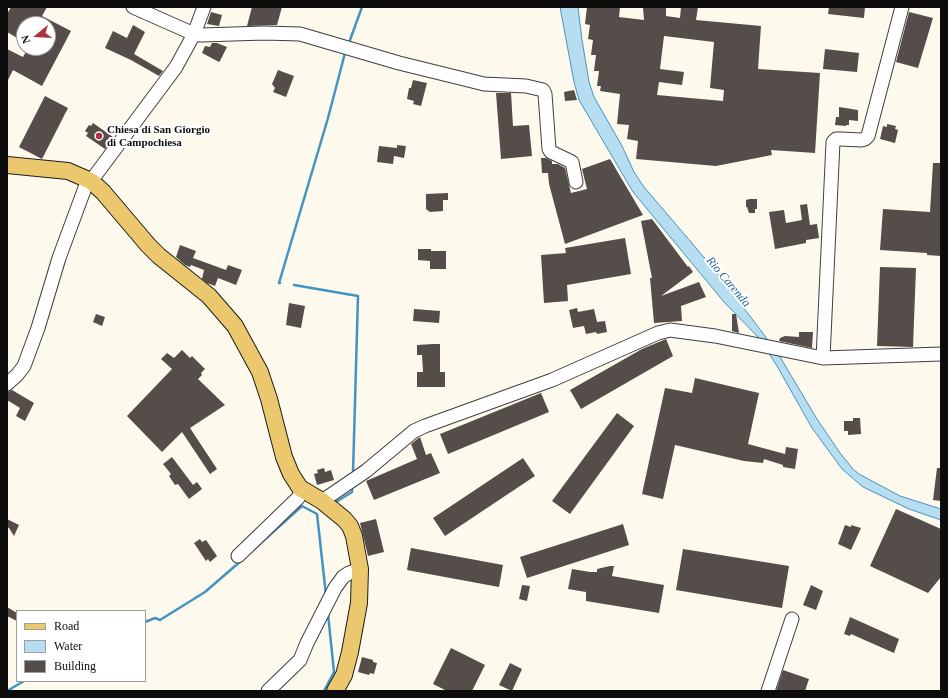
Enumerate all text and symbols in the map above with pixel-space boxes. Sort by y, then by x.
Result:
north arrow [16,16,56,56]
text: N [19,34,32,45]
place label: Chiesa di San Giorgio di Campochiesa [107,123,210,149]
marker: Chiesa di San Giorgio di Campochiesa [94,131,104,141]
water label: Rio Carenda [703,254,753,310]
legend [16,610,146,682]
text: Road [54,619,79,633]
text: Water [54,639,82,653]
text: Building [54,659,96,673]

